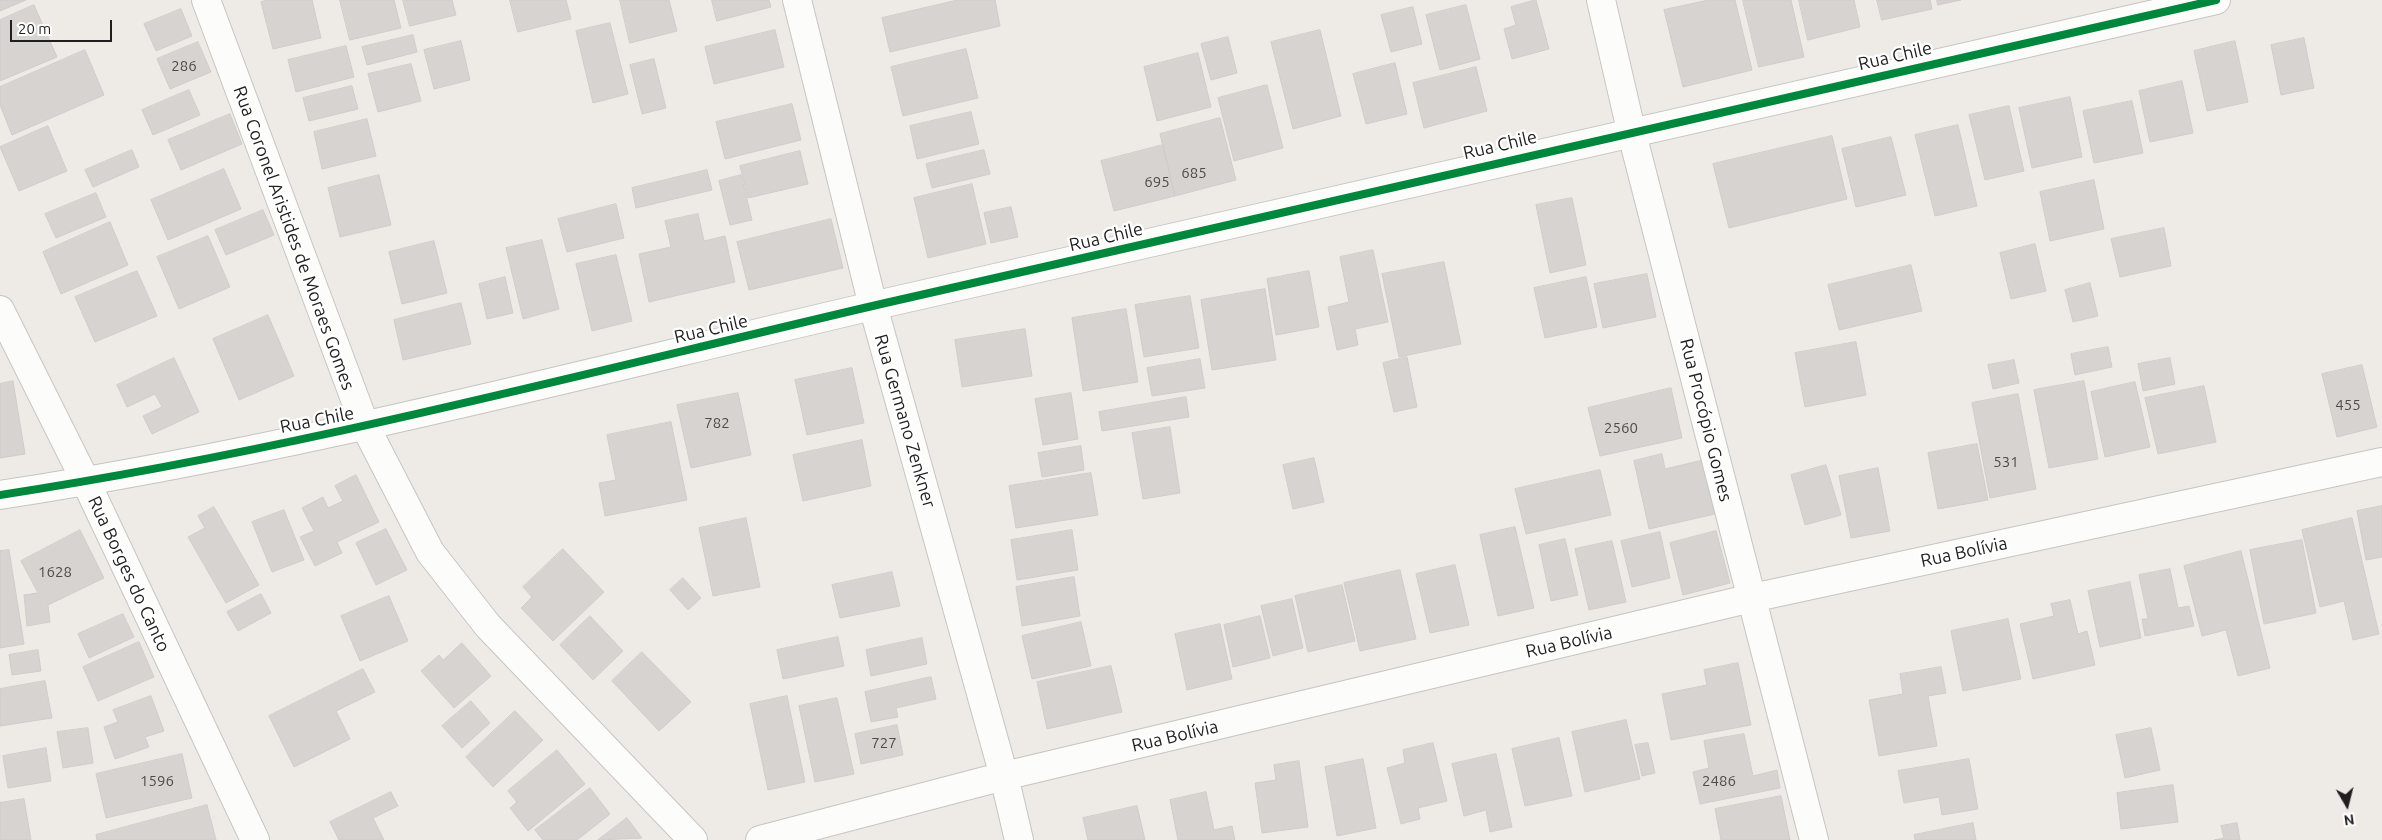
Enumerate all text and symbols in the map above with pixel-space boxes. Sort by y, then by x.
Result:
scale bar [12,10,115,42]
text: 20 m [18,20,51,37]
street label: Rua Chile [1856,37,1934,75]
house number: 286 [171,57,197,75]
street label: Rua Coronel Aristides de Moraes Gomes [229,83,359,393]
street label: Rua Chile [1461,126,1539,164]
house number: 685 [1181,164,1207,182]
house number: 695 [1144,173,1170,191]
street label: Rua Chile [1067,218,1145,256]
street label: Rua Chile [672,310,750,348]
street label: Rua Germano Zenkner [870,332,940,510]
street label: Rua Procópio Gomes [1675,336,1737,504]
house number: 455 [2335,396,2361,414]
street label: Rua Chile [278,402,356,438]
house number: 782 [704,414,730,432]
house number: 2560 [1604,419,1638,437]
house number: 531 [1993,453,2019,471]
street label: Rua Borges do Canto [83,493,175,655]
street label: Rua Bolívia [1919,532,2009,572]
house number: 1628 [38,563,72,581]
street label: Rua Bolívia [1524,622,1614,662]
street label: Rua Bolívia [1130,716,1220,756]
house number: 727 [871,734,897,752]
house number: 1596 [140,772,174,790]
house number: 2486 [1702,772,1736,790]
north arrow [2322,780,2372,830]
text: N [2343,811,2355,829]

